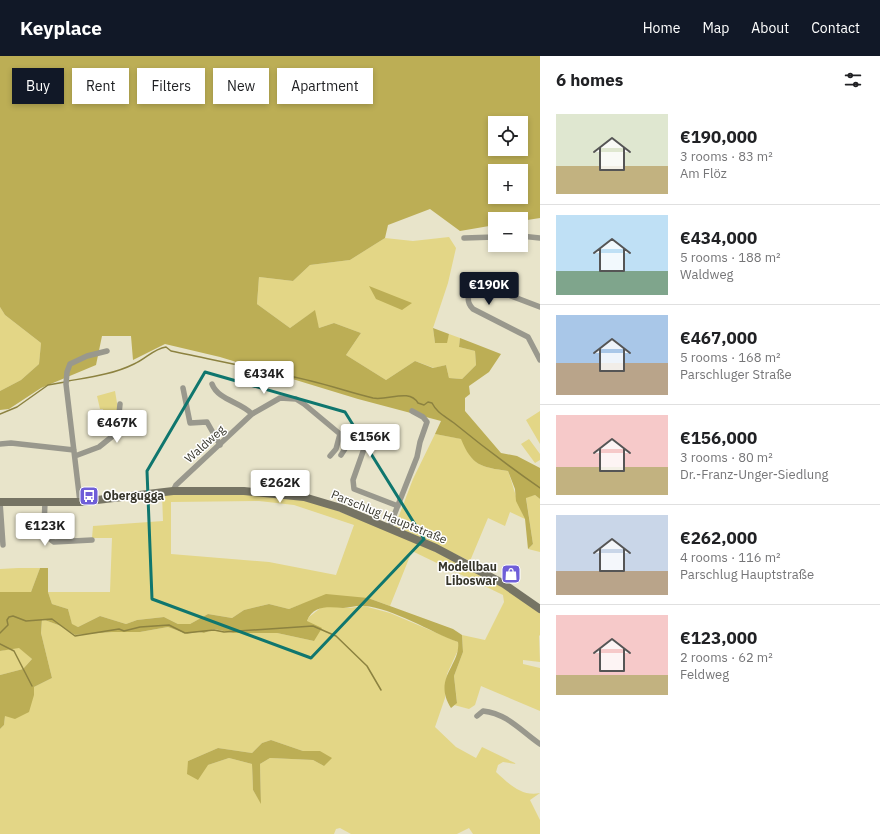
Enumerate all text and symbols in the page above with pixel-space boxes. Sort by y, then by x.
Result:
text: Keyplace [20,16,102,40]
text: Home [643,19,680,37]
text: Map [702,19,729,37]
text: About [751,19,789,37]
text: Contact [811,19,860,37]
chip: Buy [12,68,64,104]
chip: Rent [72,68,129,104]
chip: Filters [137,68,205,104]
chip: New [213,68,269,104]
chip: Apartment [277,68,373,104]
text: 6 homes [556,69,623,91]
icon: filters [842,69,864,91]
map controls [488,116,528,252]
button: locate [488,116,528,156]
text: €190,000 [680,126,757,148]
icon: home [588,130,636,178]
text: 3 rooms · 83 m² [680,148,773,165]
button: + [488,164,528,204]
text: Am Flöz [680,165,727,182]
button: − [488,212,528,252]
text: €434,000 [680,227,757,249]
icon: home [588,231,636,279]
text: 5 rooms · 188 m² [680,249,781,266]
text: Waldweg [680,266,733,283]
pin: €190K [461,272,517,306]
text: €190K [469,276,509,293]
text: €467,000 [680,327,757,349]
icon: home [588,331,636,379]
text: 5 rooms · 168 m² [680,349,781,366]
pin: €434K [236,361,292,395]
text: €434K [244,365,284,382]
text: Parschluger Straße [680,366,792,383]
pin: €467K [89,410,145,444]
text: €467K [97,414,137,431]
street label: Waldweg [181,421,228,466]
pin: €156K [342,424,398,458]
text: €156,000 [680,427,757,449]
text: €156K [350,428,390,445]
icon: home [588,431,636,479]
text: 3 rooms · 80 m² [680,449,773,466]
text: Dr.-Franz-Unger-Siedlung [680,466,828,483]
pin: €262K [252,470,308,504]
text: €262K [260,474,300,491]
bus stop icon: Obergugga [78,485,100,507]
street label: Parschlug Hauptstraße [329,486,450,547]
place label: Obergugga [103,488,164,503]
pin: €123K [17,513,73,547]
text: €123K [25,517,65,534]
text: €262,000 [680,527,757,549]
icon: home [588,531,636,579]
text: 4 rooms · 116 m² [680,549,781,566]
place label: Modellbau Liboswar [438,559,497,588]
shop icon: Modellbau Liboswar [500,563,522,585]
text: Parschlug Hauptstraße [680,566,814,583]
text: €123,000 [680,627,757,649]
icon: home [588,631,636,679]
text: 2 rooms · 62 m² [680,649,773,666]
text: Feldweg [680,666,729,683]

